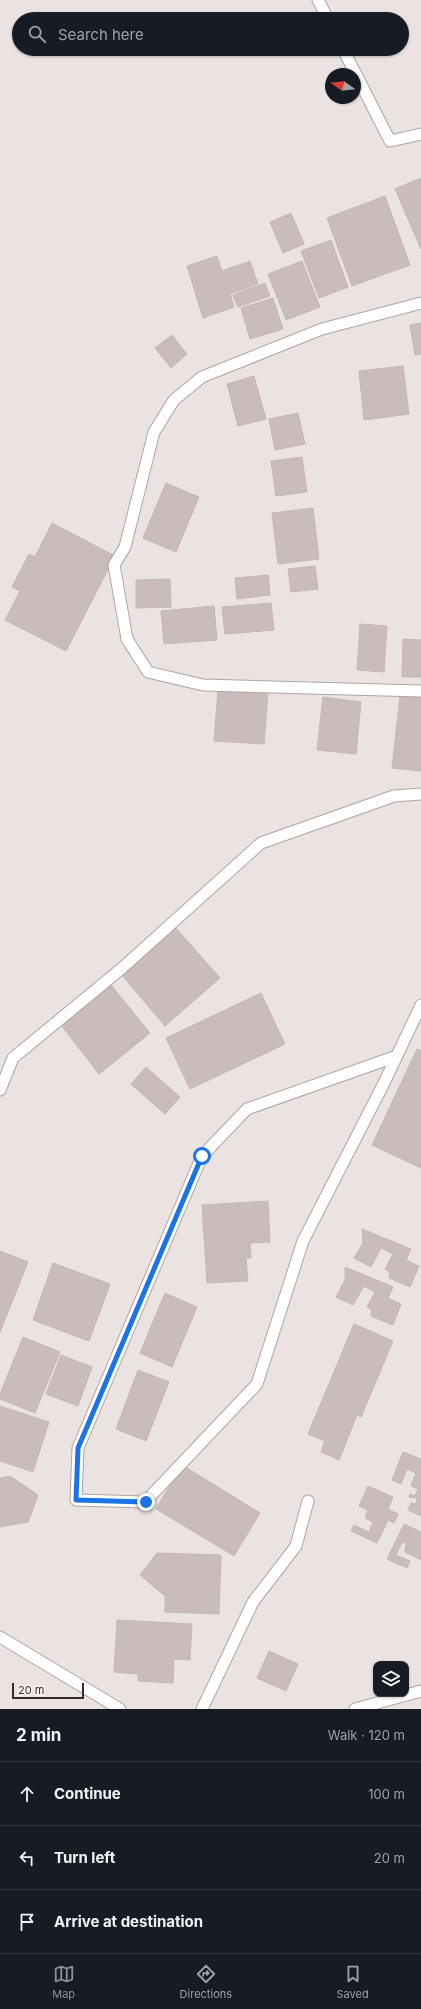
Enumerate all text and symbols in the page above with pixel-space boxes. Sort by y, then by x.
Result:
search box [12,12,409,56]
icon: search [26,23,48,45]
text: Search here [58,25,144,44]
north arrow [325,68,361,104]
route start [193,1147,211,1165]
route end [137,1493,155,1511]
map controls [373,1661,409,1697]
button: layers [373,1661,409,1697]
scale bar [12,1681,84,1700]
text: 20 m [18,1683,44,1697]
text: 2 min [16,1725,61,1745]
text: Walk · 120 m [328,1727,405,1743]
icon: ahead [16,1783,38,1805]
text: Continue [54,1784,121,1803]
text: 100 m [368,1786,405,1802]
icon: left [16,1847,38,1869]
text: Turn left [54,1848,115,1867]
text: 20 m [374,1850,405,1866]
icon: arrive [16,1911,38,1933]
text: Arrive at destination [54,1912,203,1931]
tab: Map [52,1963,75,2001]
tab: Directions [180,1963,232,2001]
tab: Saved [337,1963,369,2001]

